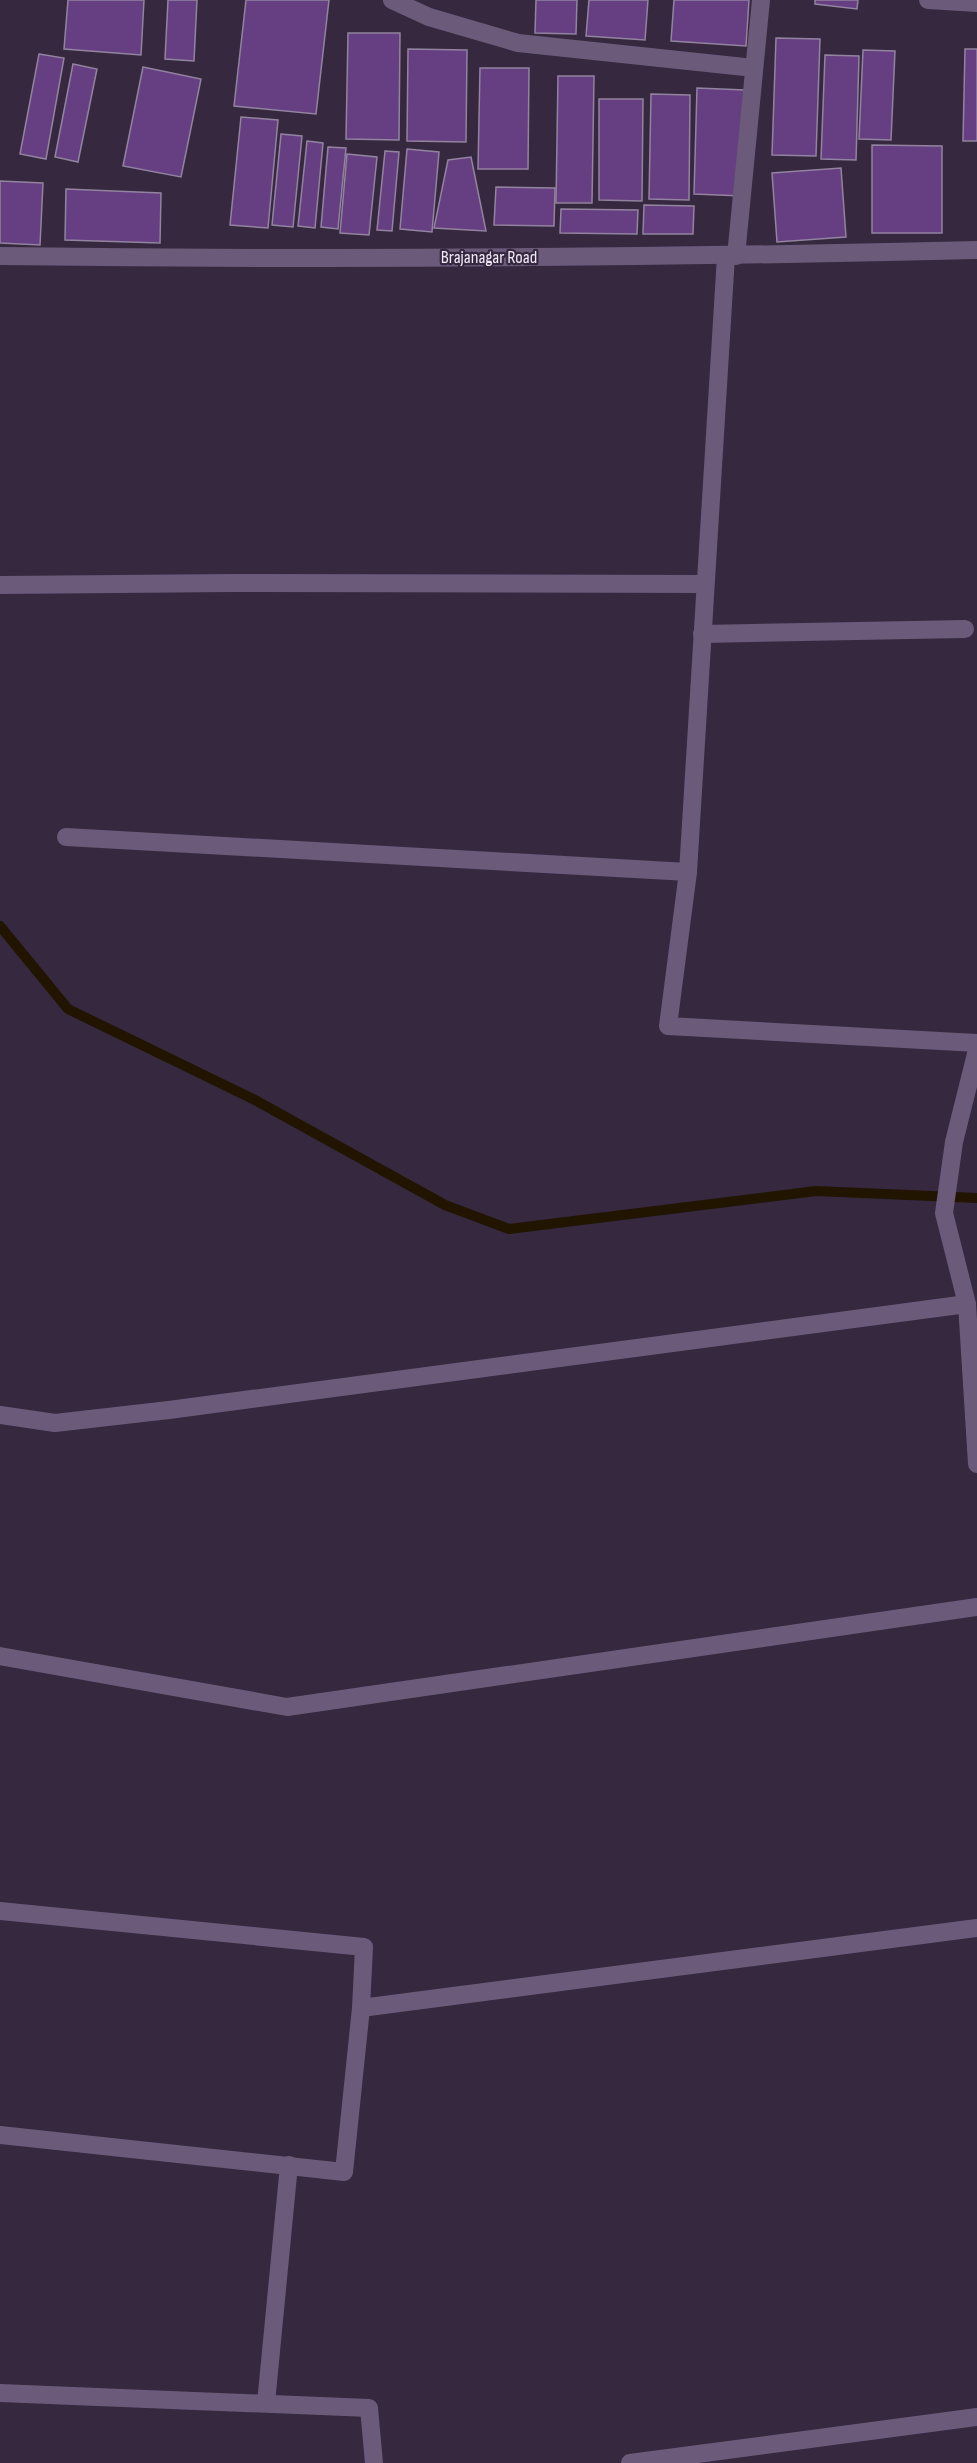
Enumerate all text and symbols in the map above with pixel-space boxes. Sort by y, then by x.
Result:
street label: Brajanagar Road [441,247,537,268]

